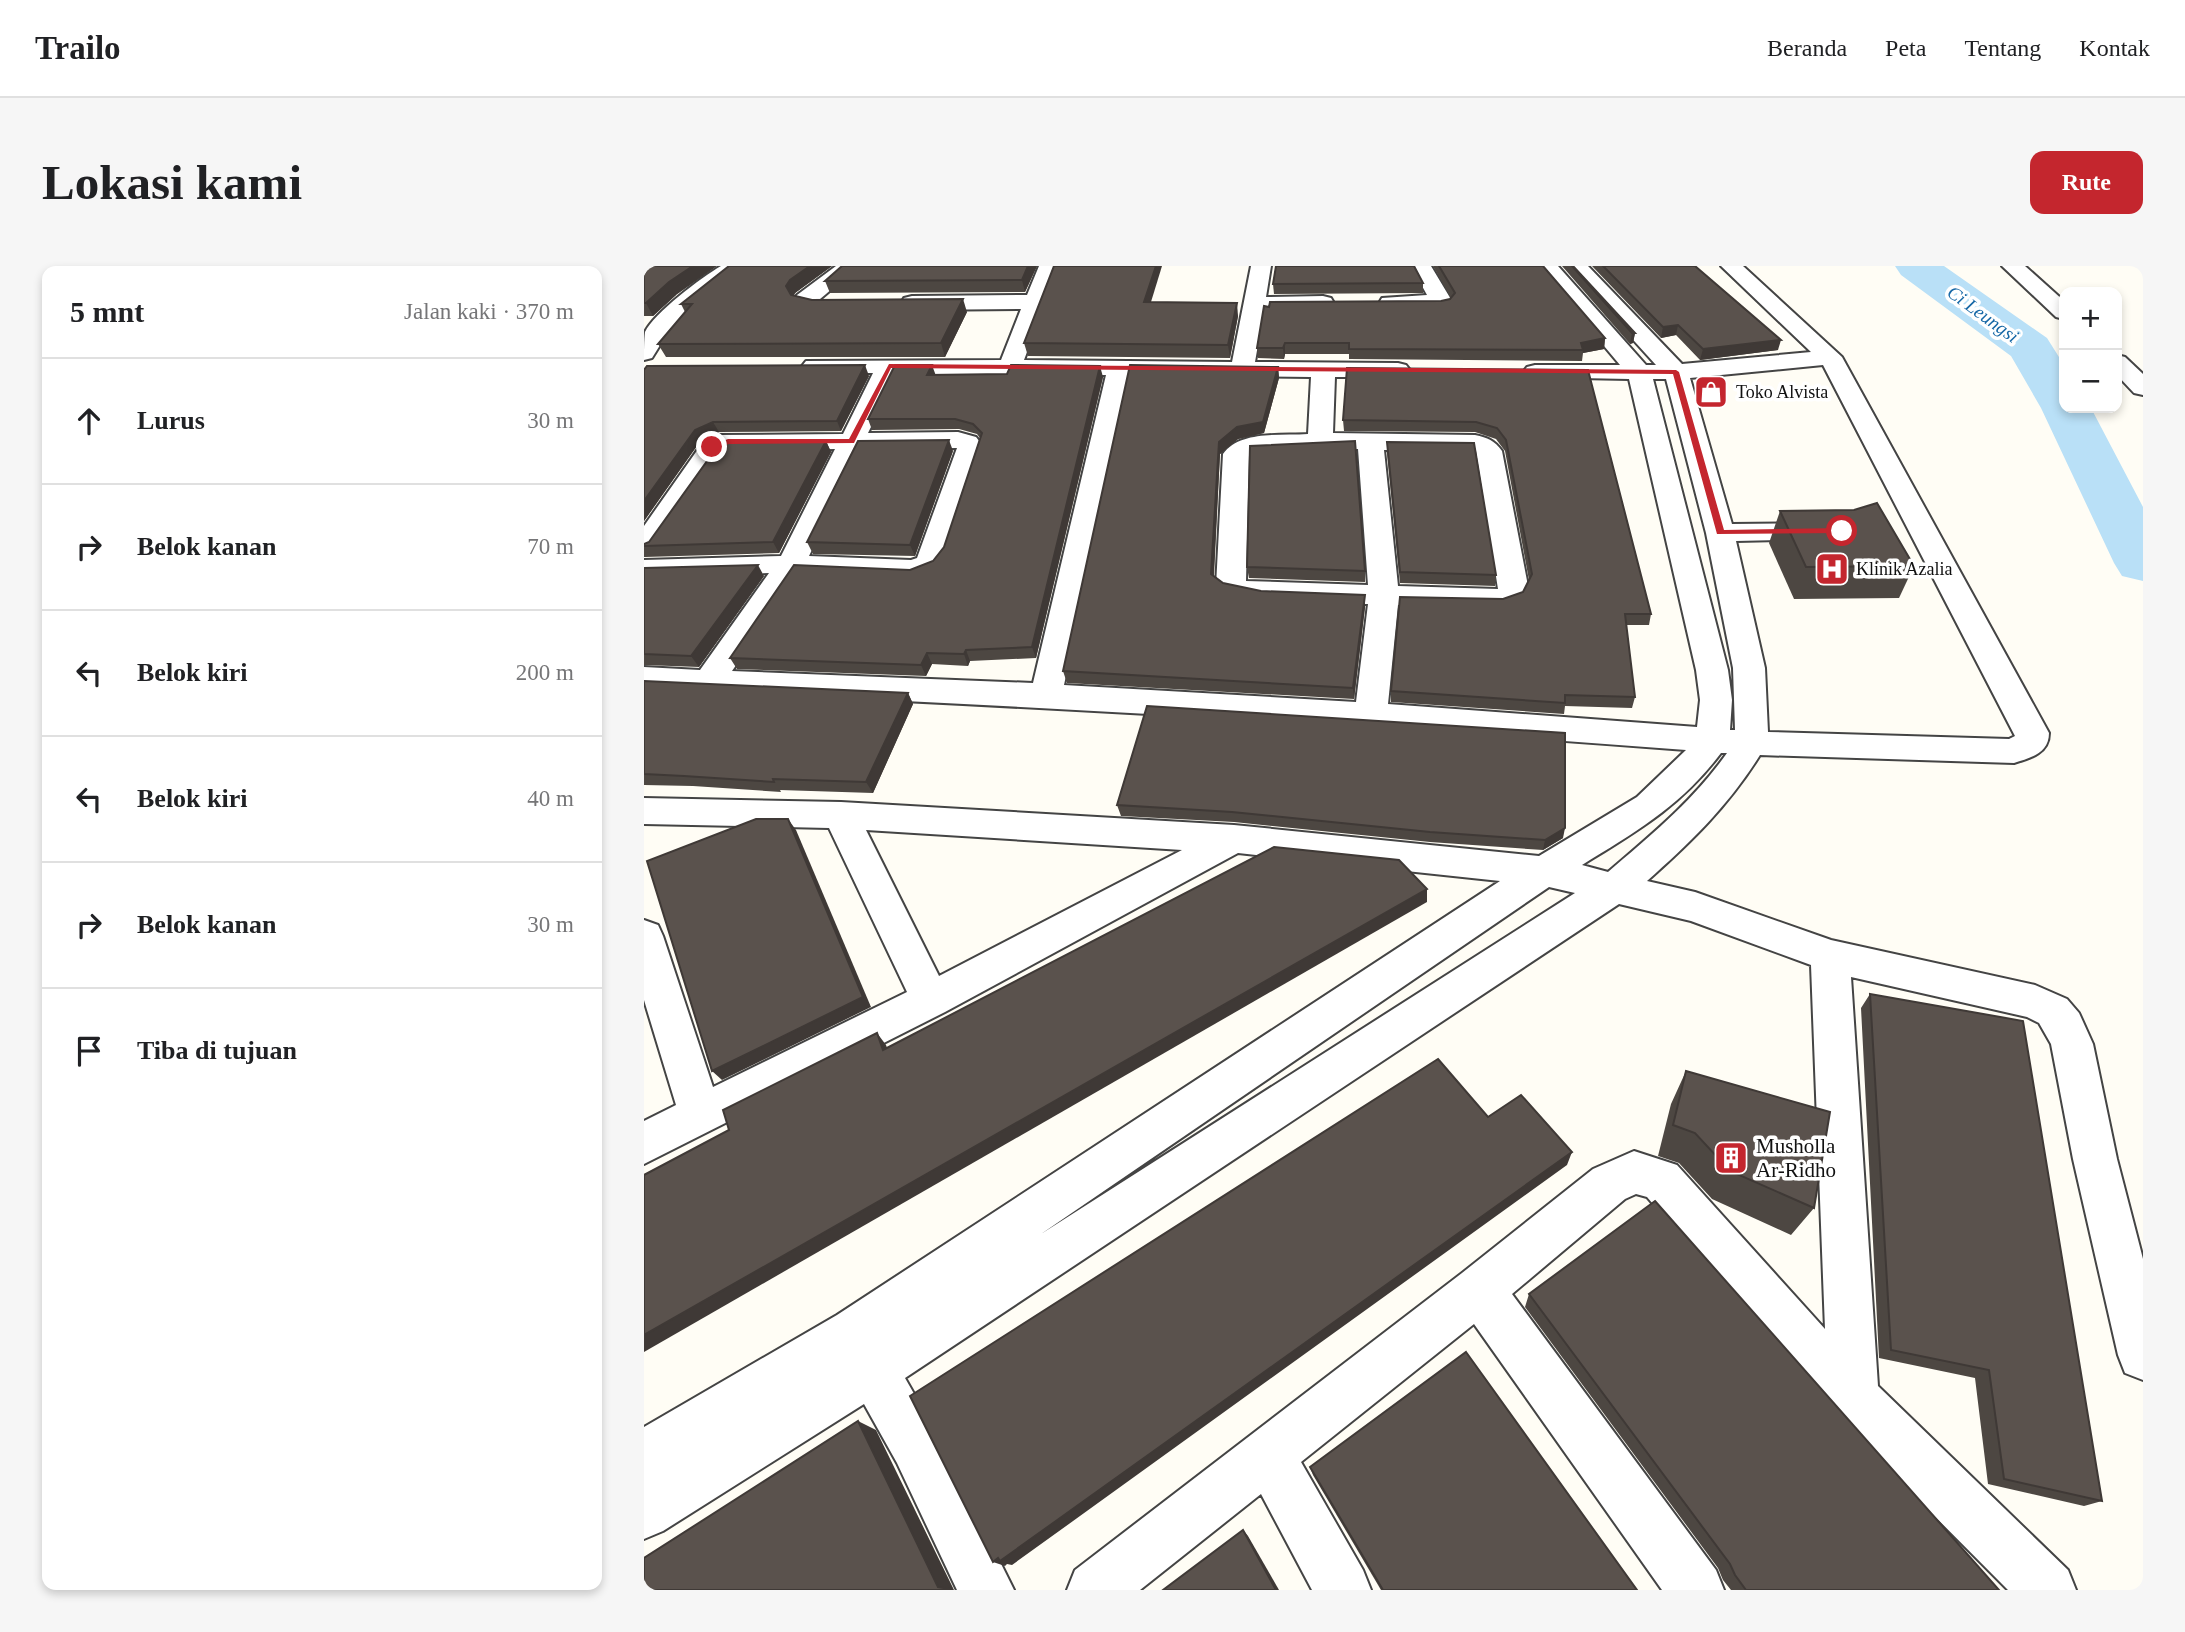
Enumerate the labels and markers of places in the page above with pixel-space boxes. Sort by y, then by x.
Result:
shop icon: Toko Alvista [1692,373,1730,411]
place label: Toko Alvista [1736,382,1828,402]
hospital icon: Klinik Azalia [1813,550,1851,588]
place label: Klinik Azalia [1856,559,1952,579]
place label: Musholla Ar-Ridho [1756,1134,1836,1182]
building icon: Musholla Ar-Ridho [1712,1139,1750,1177]

